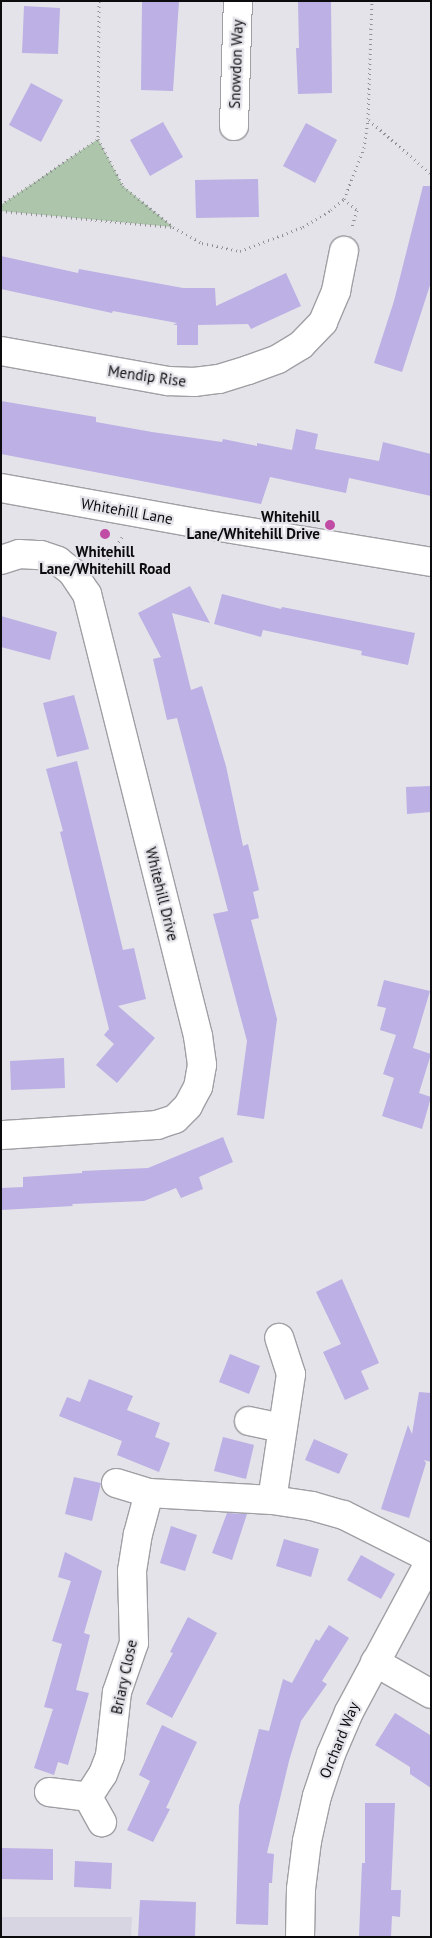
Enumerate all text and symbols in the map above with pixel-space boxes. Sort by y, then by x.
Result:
street label: Snowdon Way [225,19,247,109]
street label: Mendip Rise [107,362,187,390]
street label: Whitehill Lane [80,494,174,528]
place label: Whitehill Lane/Whitehill Drive [187,507,320,542]
marker: Whitehill Lane/Whitehill Drive [324,519,336,531]
marker: Whitehill Lane/Whitehill Road [99,528,111,540]
place label: Whitehill Lane/Whitehill Road [39,542,171,577]
street label: Whitehill Drive [142,845,182,943]
street label: Briary Close [107,1638,141,1716]
street label: Orchard Way [315,1699,363,1781]

